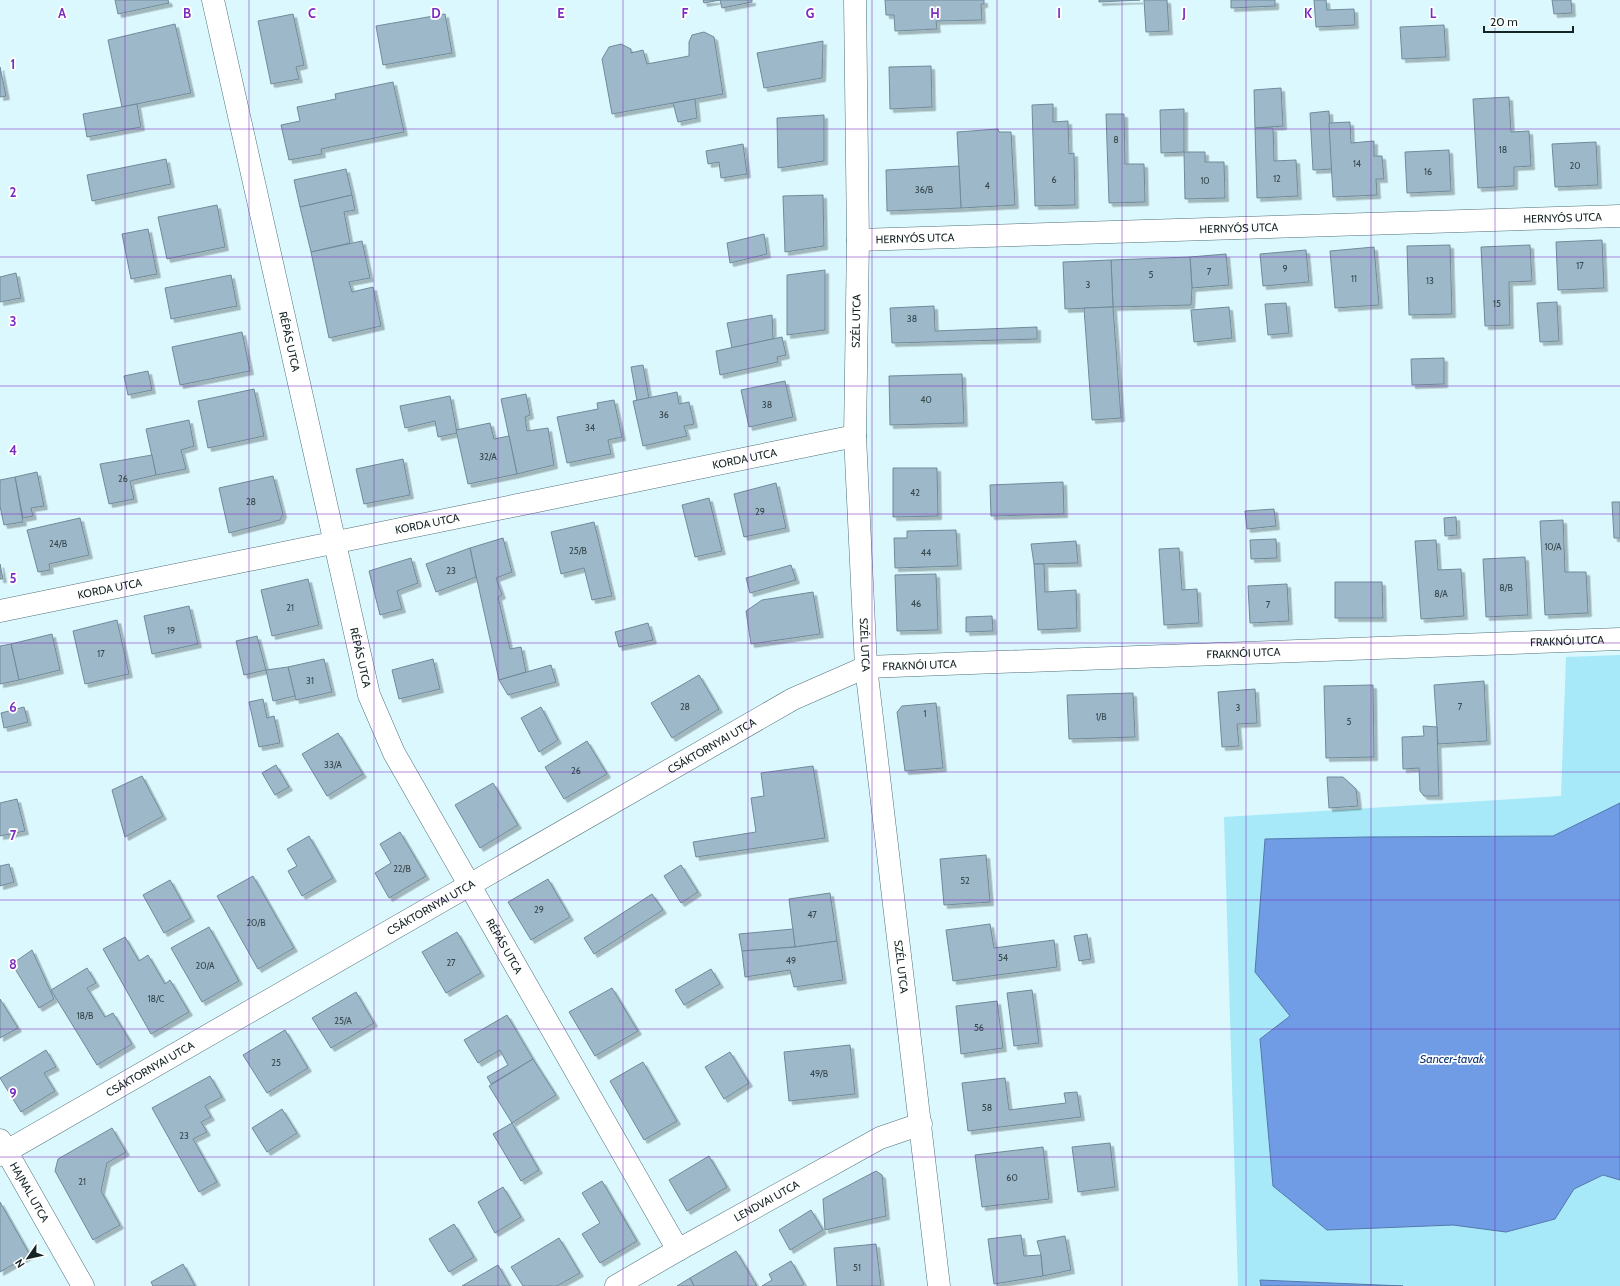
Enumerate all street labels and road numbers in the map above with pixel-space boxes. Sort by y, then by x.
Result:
street label: HERNYÓS UTCA [1523,210,1602,226]
street label: HERNYÓS UTCA [1199,220,1279,236]
street label: HERNYÓS UTCA [875,230,955,246]
street label: SZÉL UTCA [849,294,863,348]
street label: RÉPÁS UTCA [276,310,303,373]
street label: KORDA UTCA [711,445,778,472]
street label: KORDA UTCA [394,510,461,537]
street label: KORDA UTCA [76,575,143,602]
street label: SZÉL UTCA [857,618,874,673]
street label: RÉPÁS UTCA [347,626,374,689]
street label: FRAKNÓI UTCA [1530,633,1605,649]
street label: FRAKNÓI UTCA [1206,645,1281,661]
street label: FRAKNÓI UTCA [882,657,957,673]
street label: CSÁKTORNYAI UTCA [665,715,759,777]
street label: CSÁKTORNYAI UTCA [384,876,478,938]
street label: RÉPÁS UTCA [483,916,526,977]
street label: SZÉL UTCA [891,939,911,994]
street label: CSÁKTORNYAI UTCA [103,1038,197,1100]
street label: HAJNAL UTCA [7,1160,52,1225]
street label: LENDVAI UTCA [731,1177,802,1225]

